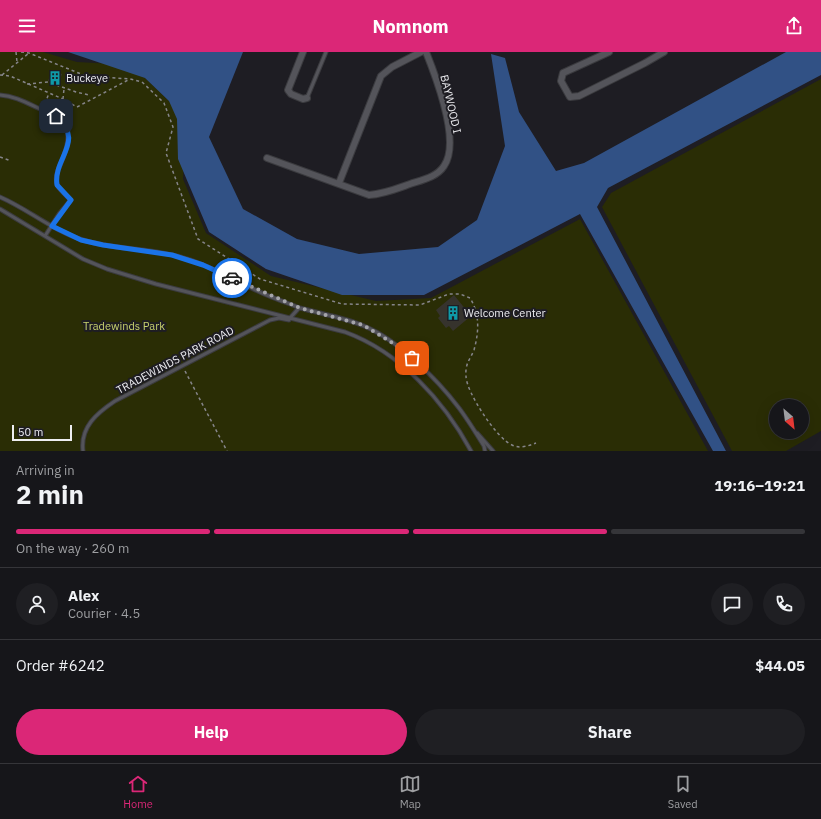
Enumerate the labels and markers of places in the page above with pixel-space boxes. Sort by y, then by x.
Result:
building icon: Buckeye [47,70,63,86]
place label: Buckeye [66,71,108,85]
pin [39,99,73,133]
building icon: Welcome Center [445,305,461,321]
place label: Welcome Center [464,306,546,320]
pin [395,341,429,375]

